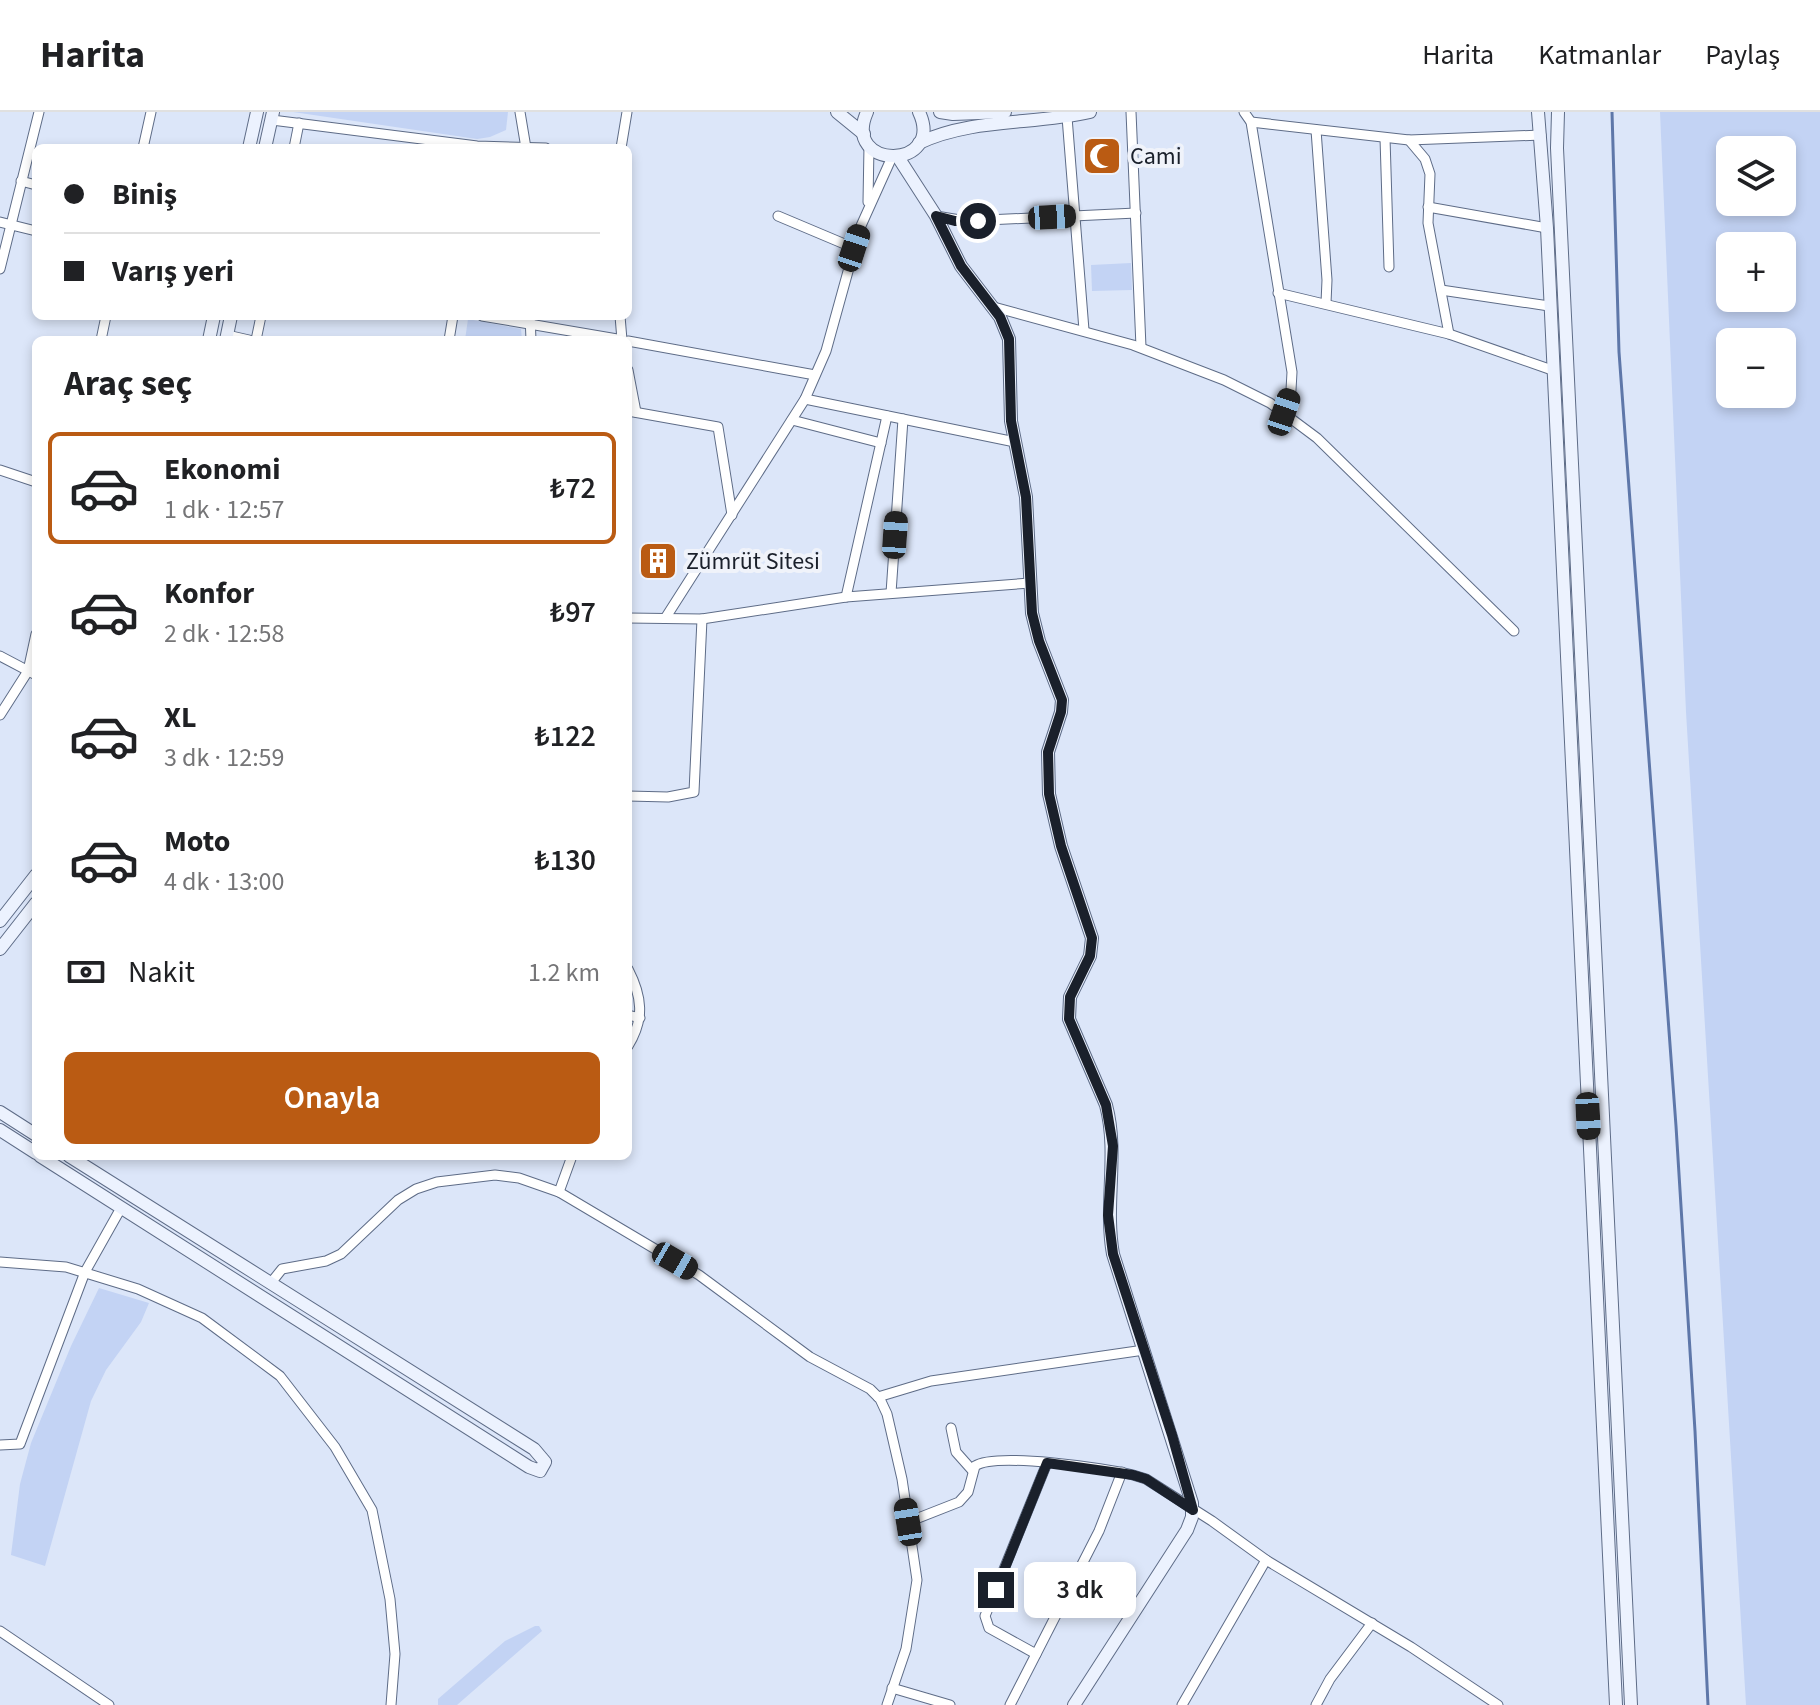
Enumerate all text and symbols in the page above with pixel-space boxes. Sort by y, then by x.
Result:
text: Harita [40,28,145,82]
text: Harita [1422,35,1494,75]
text: Katmanlar [1538,35,1661,75]
text: Paylaş [1705,35,1780,75]
mosque icon: Cami [1081,135,1123,177]
map controls [1716,136,1796,408]
button: layers [1716,136,1796,216]
place label: Cami [1130,139,1182,174]
text: Biniş [112,173,177,216]
route start [960,203,996,239]
car [1027,204,1077,230]
car [835,221,873,275]
button: + [1716,232,1796,312]
text: Varış yeri [112,250,234,293]
button: − [1716,328,1796,408]
text: Araç seç [64,358,192,409]
car [1265,385,1303,439]
text: Ekonomi [164,448,281,491]
icon: car [68,452,140,524]
text: ₺72 [550,467,596,510]
text: 1 dk · 12:57 [164,491,284,528]
car [881,510,909,560]
building icon: Zümrüt Sitesi [637,540,679,582]
place label: Zümrüt Sitesi [686,544,820,579]
text: Konfor [164,572,254,615]
icon: car [68,576,140,648]
text: ₺97 [550,591,596,634]
text: 2 dk · 12:58 [164,615,284,652]
text: XL [164,696,197,739]
icon: car [68,700,140,772]
text: ₺122 [534,715,596,758]
text: 3 dk · 12:59 [164,739,284,776]
text: Moto [164,820,230,863]
icon: car [68,824,140,896]
text: ₺130 [534,839,596,882]
text: 4 dk · 13:00 [164,863,284,900]
icon: cash [64,950,108,994]
text: Nakit [128,951,195,994]
text: 1.2 km [528,954,600,991]
button: Onayla [64,1052,600,1144]
car [1575,1091,1601,1141]
car [648,1239,702,1283]
car [892,1496,924,1548]
callout: 3 dk [1024,1562,1136,1618]
text: 3 dk [1057,1571,1103,1608]
route end [978,1572,1014,1608]

